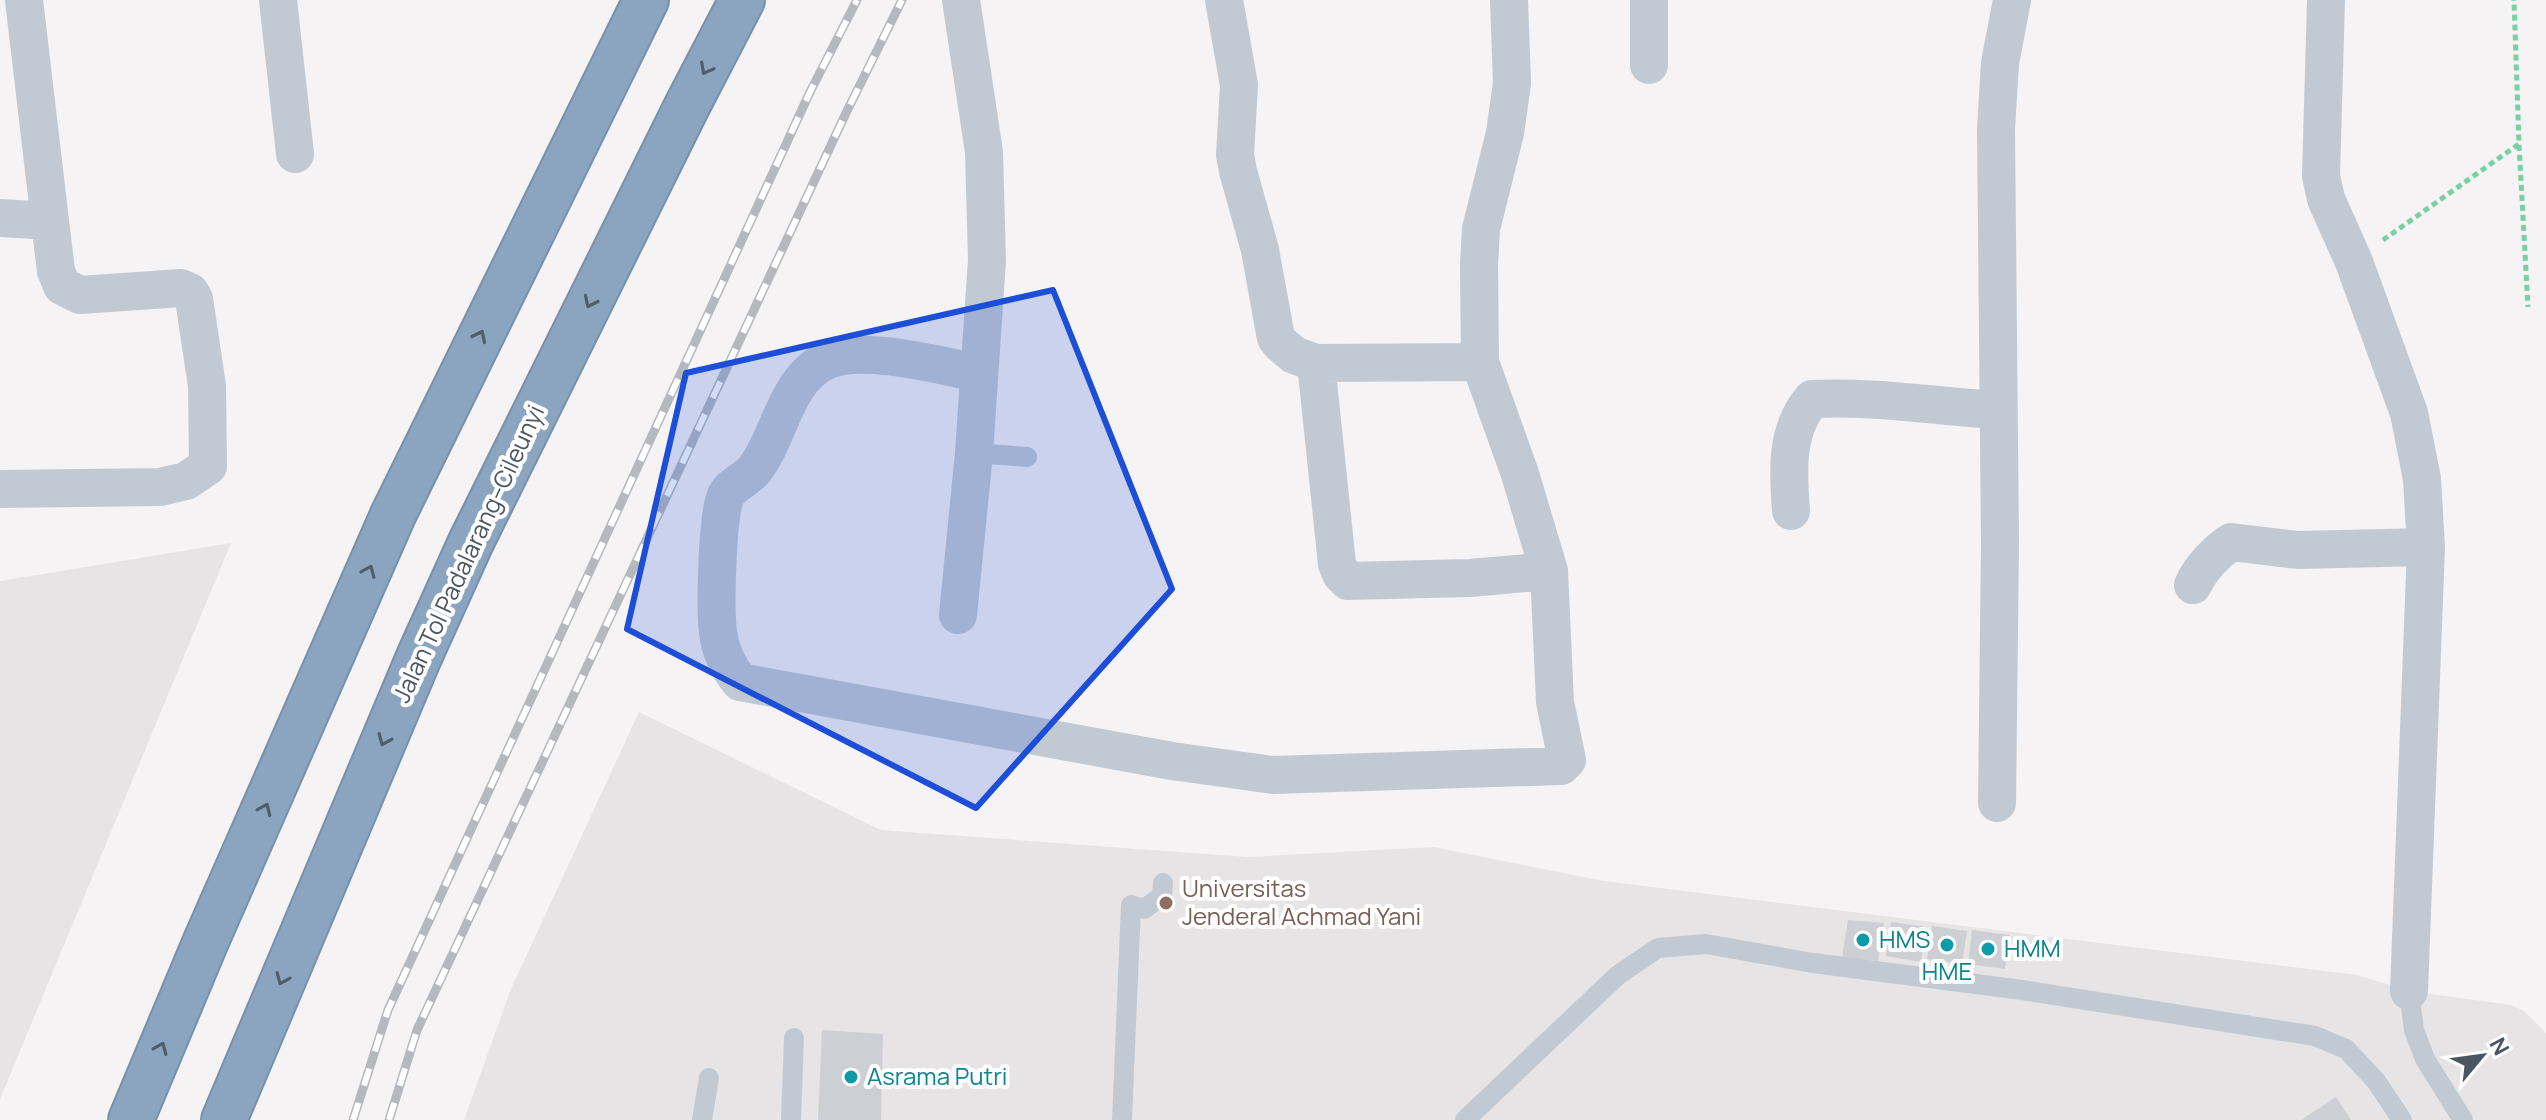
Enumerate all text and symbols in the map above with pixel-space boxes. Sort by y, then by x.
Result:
one-way arrow [700,61,715,76]
one-way arrow [584,293,599,308]
one-way arrow [470,330,486,345]
street label: Jalan Tol Padalarang–Cileunyi [384,399,551,708]
one-way arrow [359,565,375,579]
one-way arrow [377,732,393,746]
one-way arrow [255,803,271,818]
place label: Universitas Jenderal Achmad Yani [1182,871,1421,932]
marker: Universitas Jenderal Achmad Yani [1157,894,1175,912]
place label: HMS [1879,922,1930,955]
marker: HMS [1854,931,1872,949]
place label: HMM [2004,931,2061,964]
marker: HME [1938,936,1956,954]
marker: HMM [1979,940,1997,958]
place label: HME [1922,954,1972,987]
one-way arrow [275,971,291,985]
north arrow [2442,1016,2522,1096]
text: N [2483,1032,2516,1060]
one-way arrow [152,1042,168,1056]
place label: Asrama Putri [867,1059,1007,1092]
marker: Asrama Putri [842,1068,860,1086]

